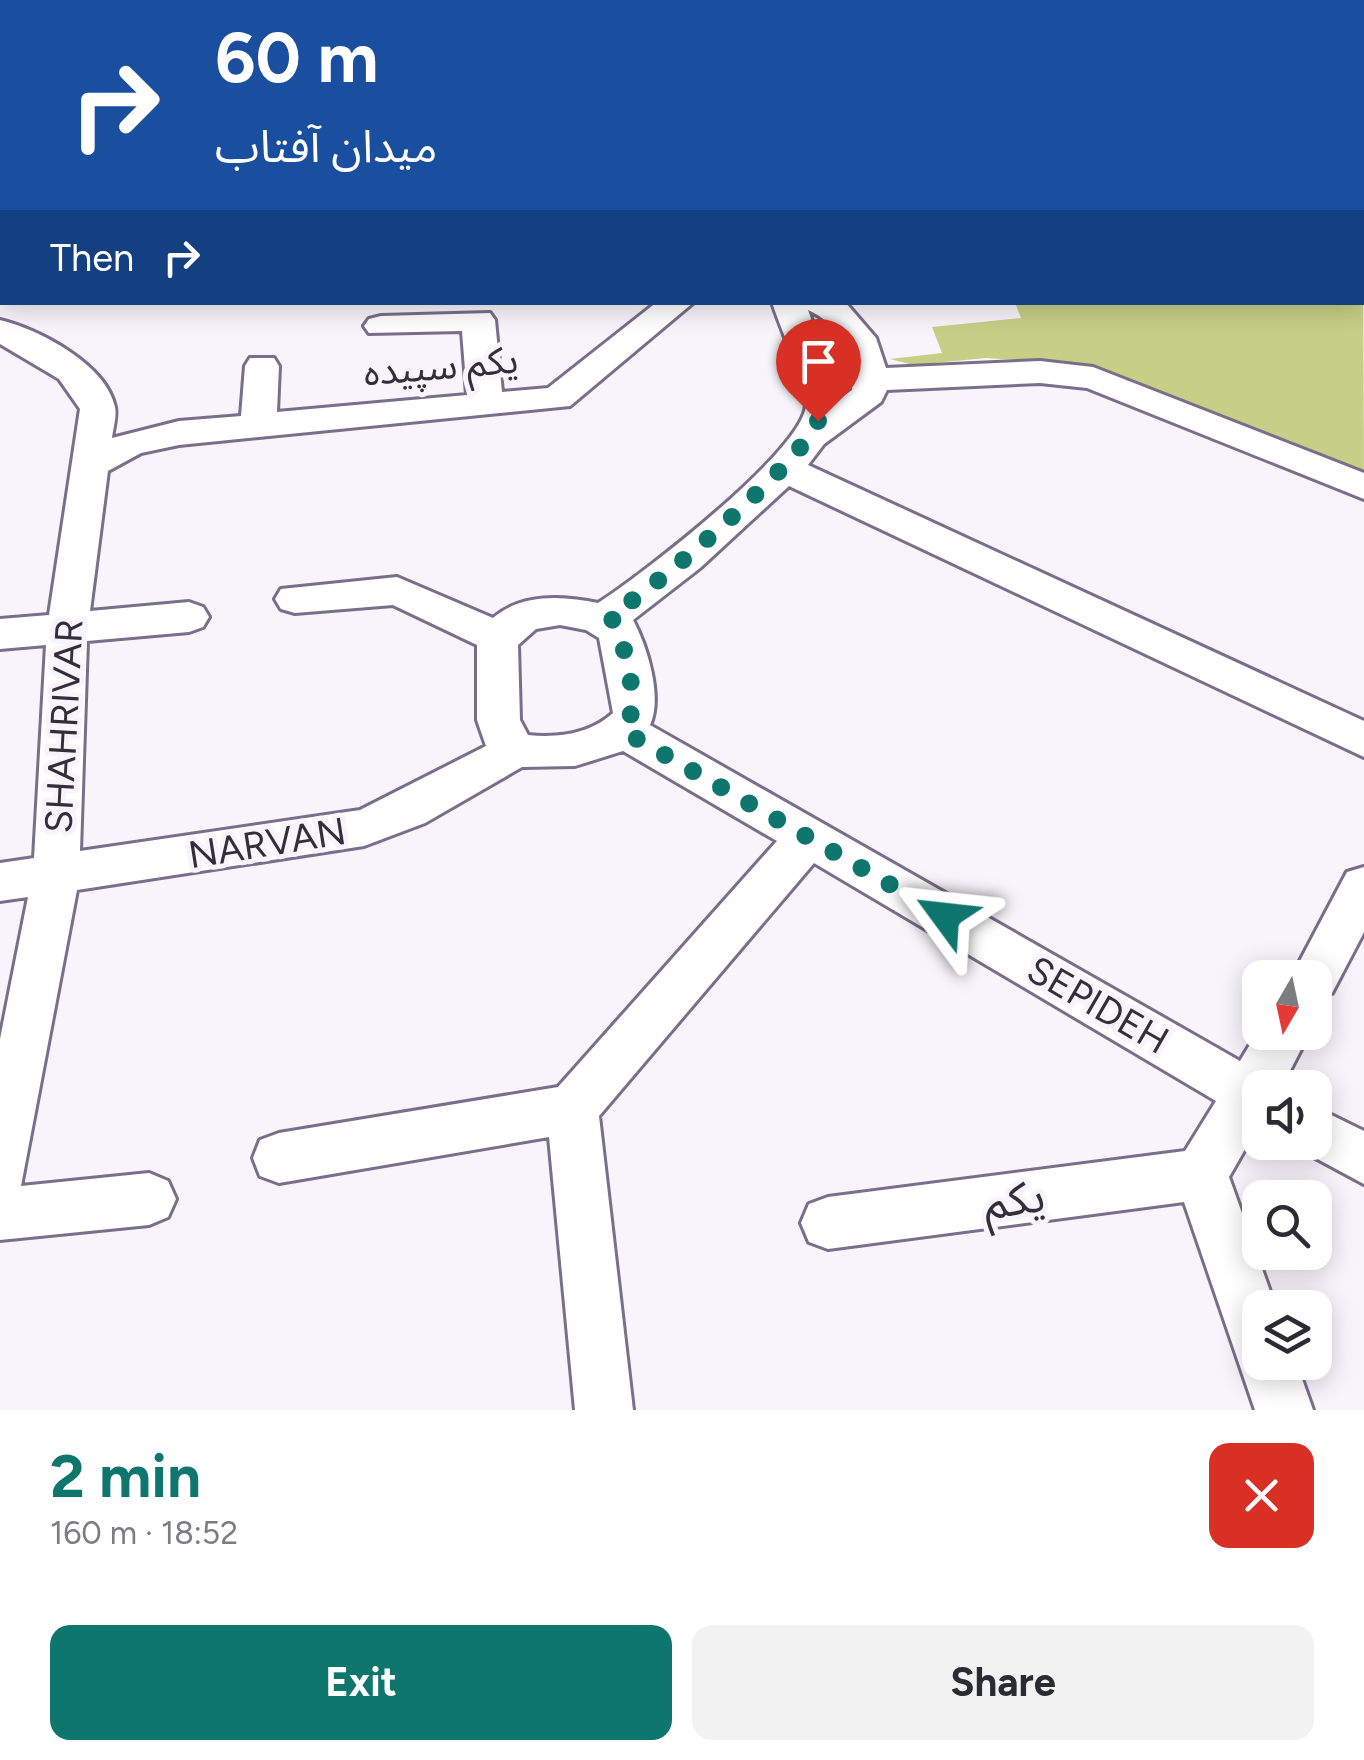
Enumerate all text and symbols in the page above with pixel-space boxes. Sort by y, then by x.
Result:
text: 60 m [215,15,379,100]
icon: right [50,40,180,170]
text: میدان آفتاب [215,119,437,173]
icon: right [154,230,209,285]
text: Then [50,235,134,281]
pin [776,319,861,422]
icon: arrive [791,334,846,389]
street label: یکم سپیده [362,336,521,402]
street label: SHAHRIVAR [35,618,93,834]
street label: NARVAN [185,808,349,878]
position arrow [893,864,997,968]
street label: SEPIDEH [1019,946,1177,1064]
north arrow [1242,960,1332,1050]
map controls [1242,960,1332,1380]
button: sound [1242,1070,1332,1160]
street label: یکم [980,1168,1049,1237]
button: search [1242,1180,1332,1270]
button: layers [1242,1290,1332,1380]
text: 2 min [50,1440,201,1512]
button: close [1209,1443,1314,1548]
text: 160 m · 18:52 [50,1514,238,1552]
button: Exit [50,1625,672,1740]
button: Share [692,1625,1314,1740]

